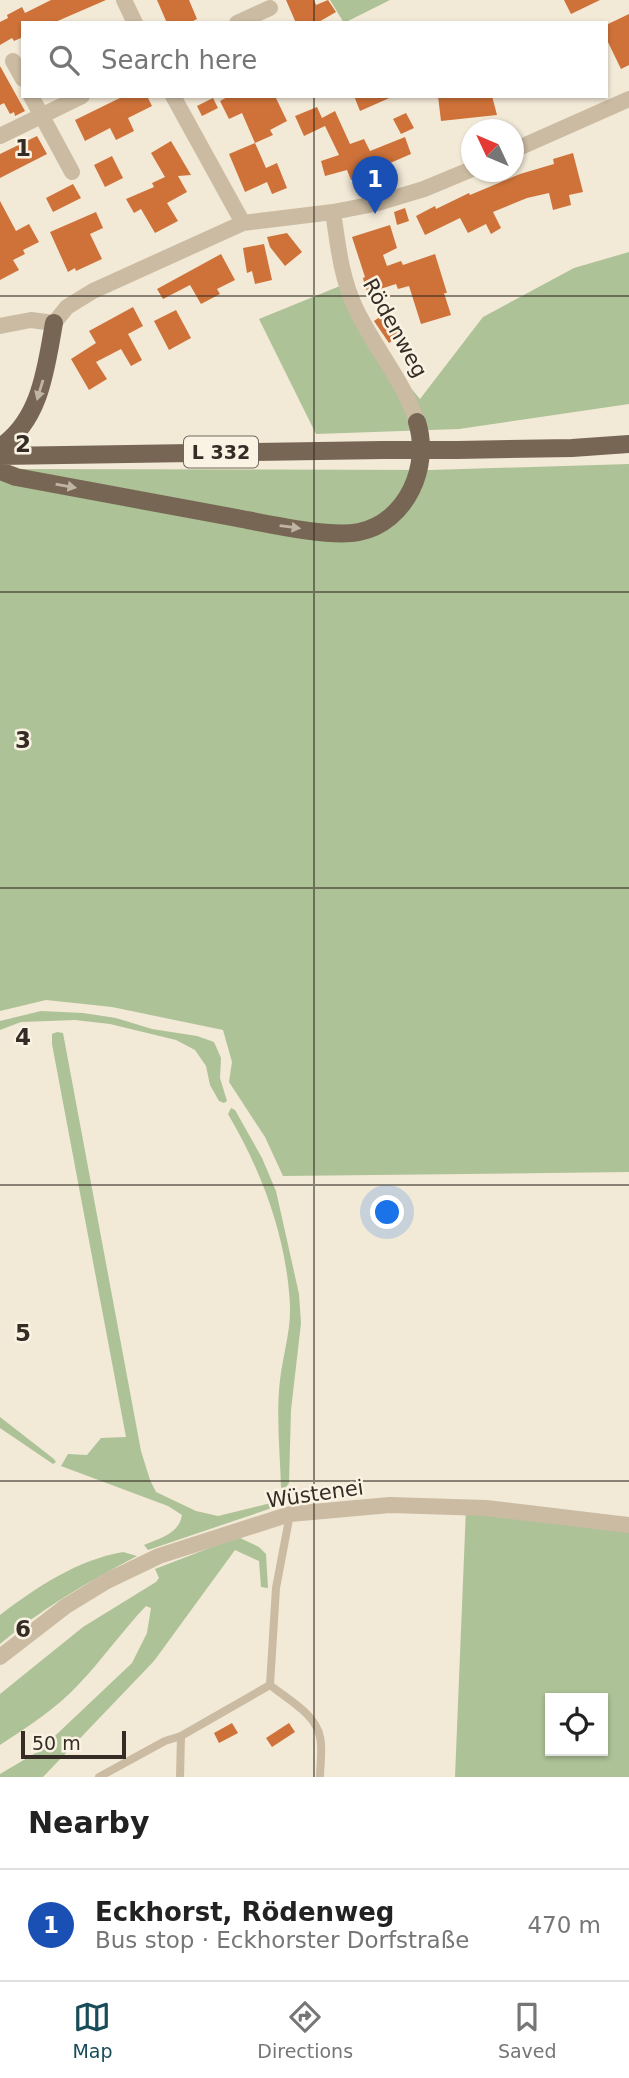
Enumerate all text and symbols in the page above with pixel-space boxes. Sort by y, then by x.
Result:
search box [21,21,608,98]
icon: search [45,41,83,79]
text: Search here [101,45,257,75]
north arrow [461,119,524,182]
text: 1 [15,135,31,161]
pin: 1 [352,156,398,214]
street label: Rödenweg [358,274,432,382]
one-way arrow [35,380,45,401]
text: 2 [15,431,31,457]
road number: L 332 [184,436,258,467]
one-way arrow [55,481,77,492]
one-way arrow [279,521,301,532]
text: 3 [15,727,31,753]
text: 4 [15,1024,31,1050]
your location [370,1195,404,1229]
text: 5 [15,1320,31,1346]
street label: Wüstenei [265,1475,365,1513]
text: 6 [15,1616,31,1642]
map controls [545,1693,608,1756]
button: locate [545,1693,608,1756]
scale bar [21,1728,126,1760]
text: 50 m [32,1732,81,1754]
text: Nearby [28,1805,150,1840]
text: Eckhorst, Rödenweg [95,1897,394,1927]
text: 1 [43,1912,59,1938]
text: 470 m [527,1912,601,1938]
text: Bus stop · Eckhorster Dorfstraße [95,1927,469,1953]
tab: Map [72,1998,113,2062]
tab: Directions [257,1998,353,2062]
tab: Saved [498,1998,557,2062]

